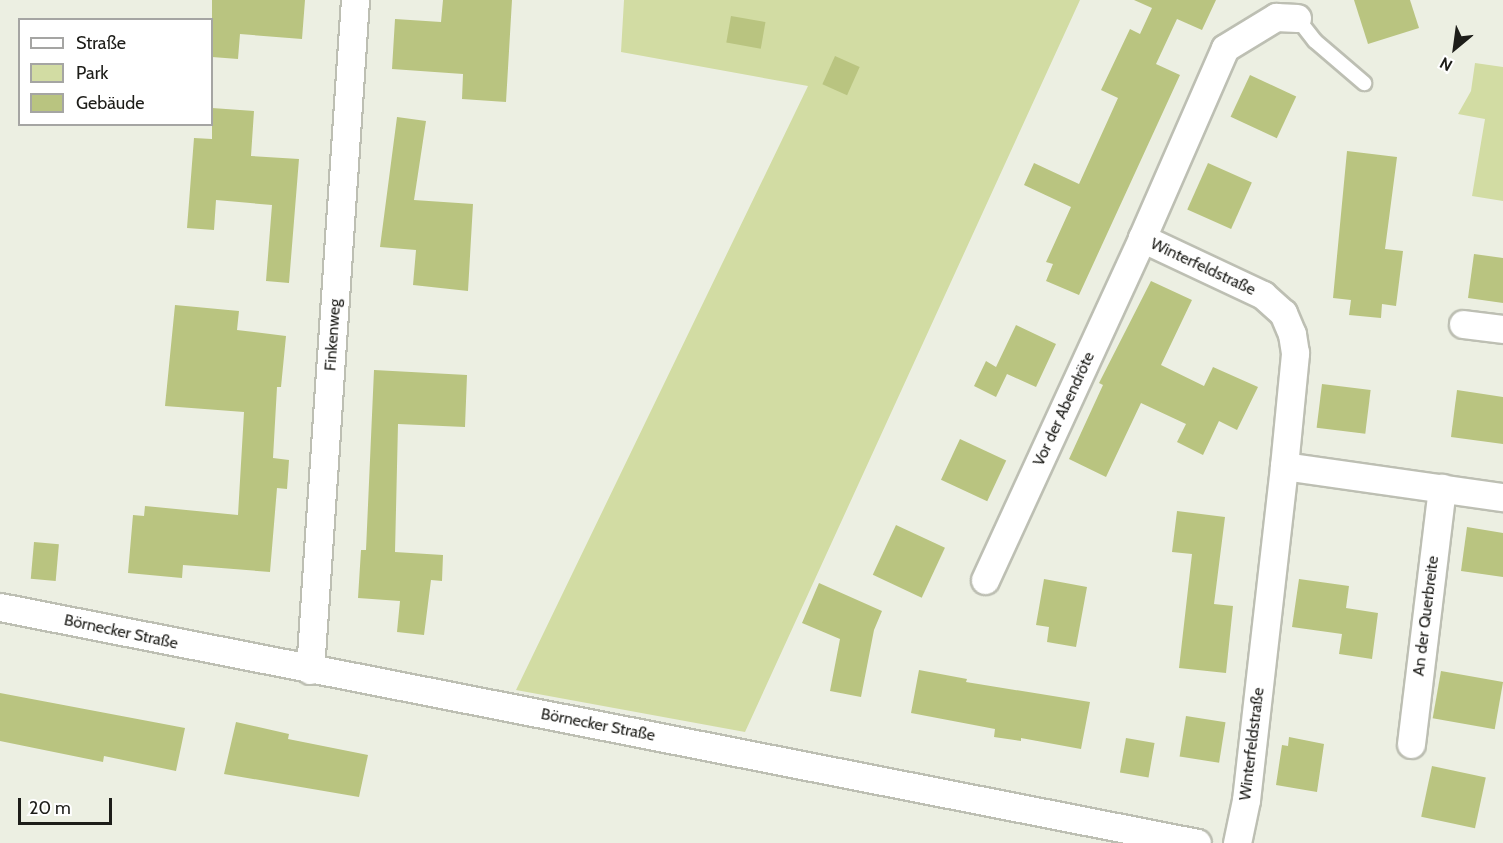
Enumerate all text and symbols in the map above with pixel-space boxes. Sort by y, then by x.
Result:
legend [18,18,213,126]
north arrow [1425,18,1485,78]
text: Straße [76,32,126,54]
text: N [1436,53,1456,75]
text: Park [76,62,108,84]
text: Gebäude [76,92,145,114]
street label: Winterfeldstraße [1147,234,1259,300]
street label: Finkenweg [321,298,345,372]
street label: Vor der Abendröte [1029,349,1099,469]
street label: An der Querbreite [1409,555,1443,677]
street label: Börnecker Straße [62,611,180,653]
street label: Winterfeldstraße [1236,686,1268,802]
street label: Börnecker Straße [539,705,657,745]
scale bar [21,786,116,824]
text: 20 m [29,797,71,819]

